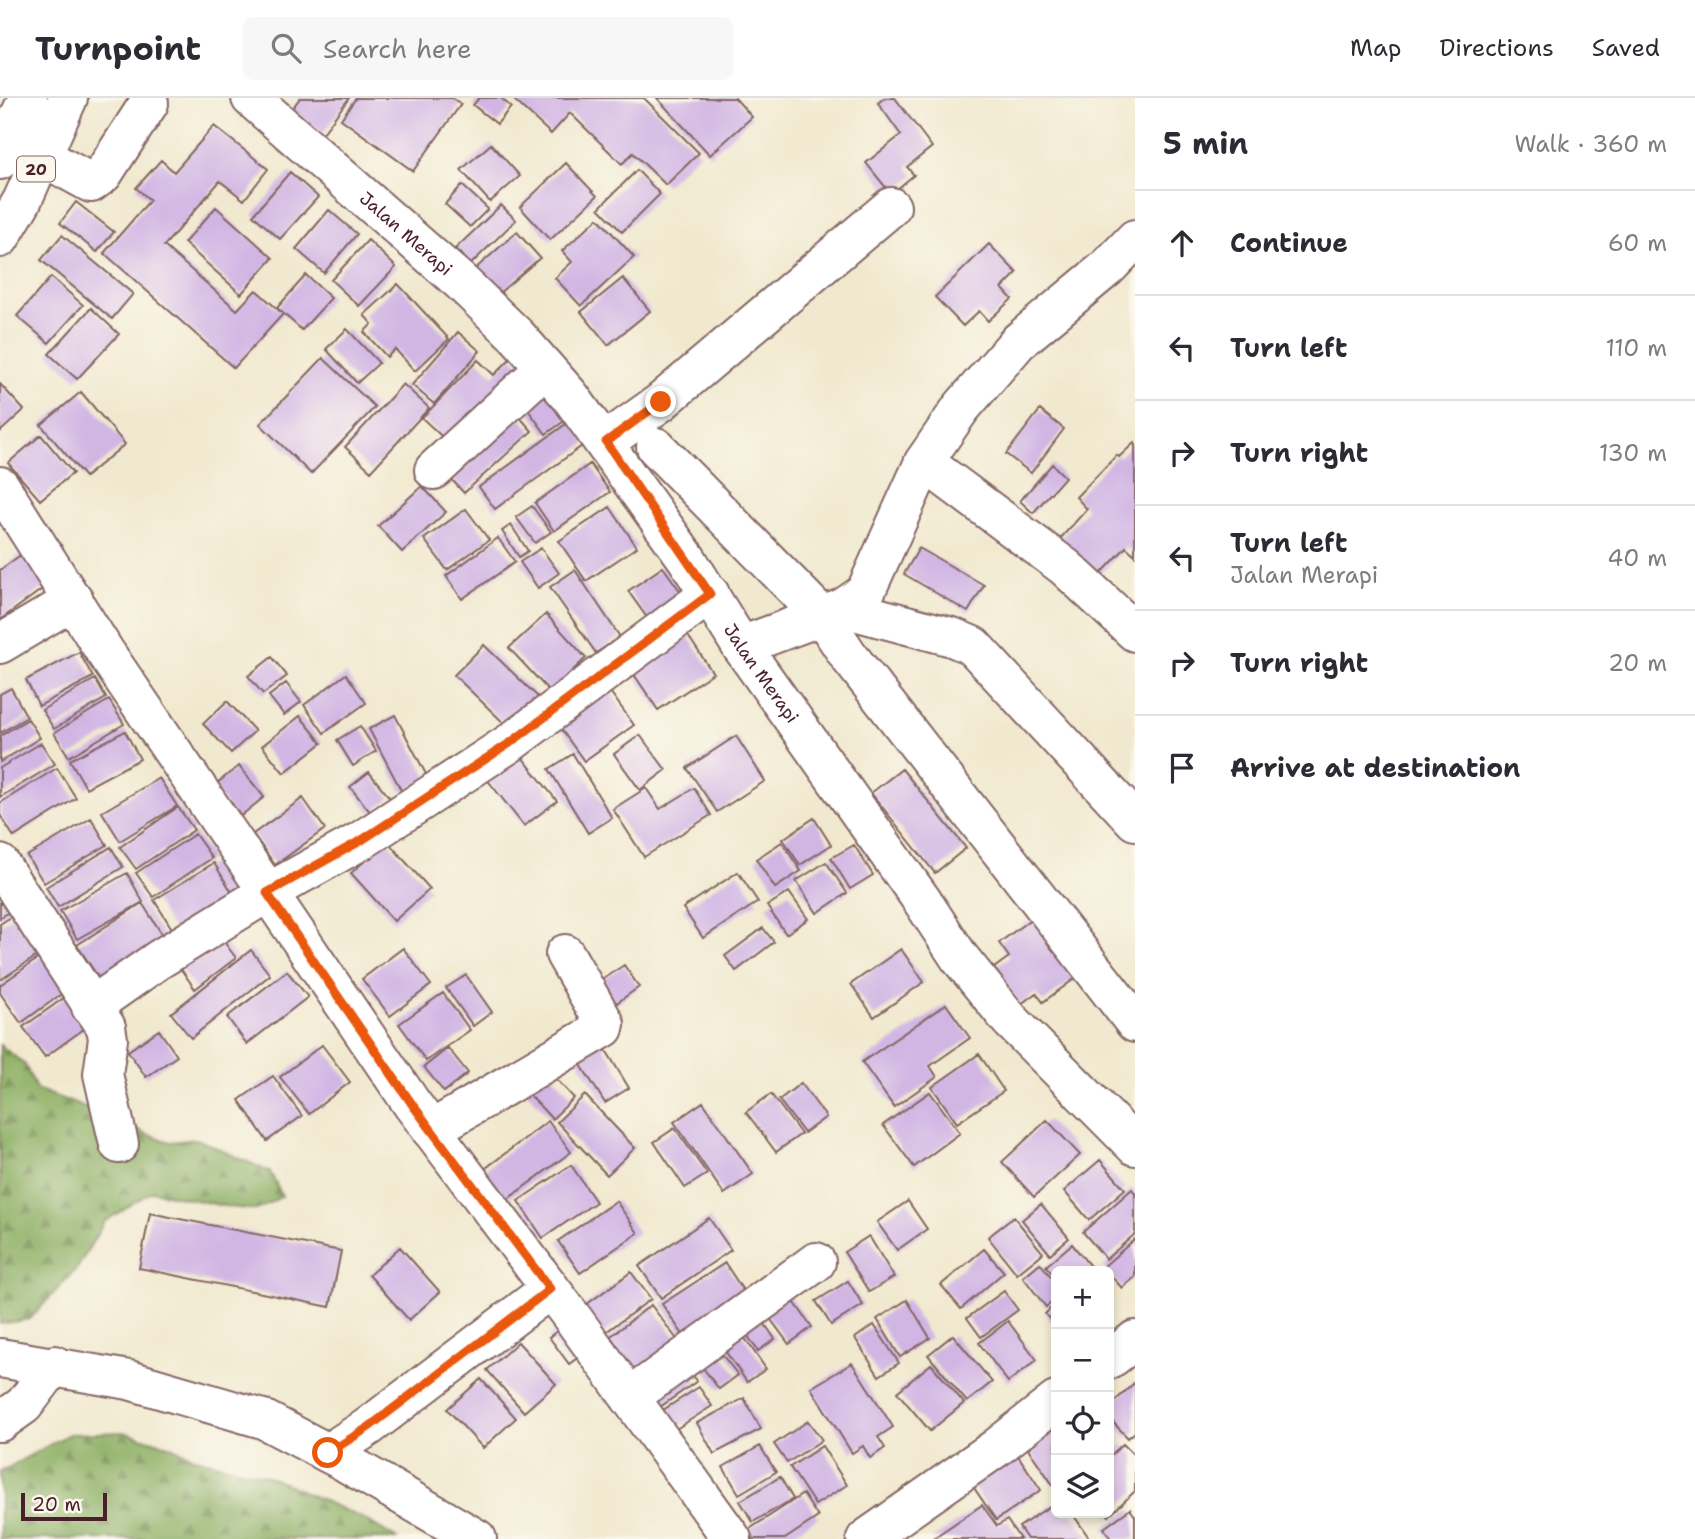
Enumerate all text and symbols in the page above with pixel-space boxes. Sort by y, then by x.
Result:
search box [243,17,733,80]
text: Turnpoint [35,26,201,71]
icon: search [267,29,305,67]
text: Search here [323,31,472,66]
text: Map [1350,32,1401,64]
text: Directions [1439,32,1554,64]
text: Saved [1592,32,1660,64]
text: 5 min [1163,123,1248,164]
text: Walk · 360 m [1514,129,1667,159]
road number: 20 [17,156,55,181]
street label: Jalan Merapi [354,187,457,281]
icon: ahead [1163,224,1201,262]
text: Continue [1230,225,1348,260]
text: 60 m [1608,228,1667,258]
icon: left [1163,329,1201,367]
text: Turn left [1230,330,1347,365]
text: 110 m [1605,333,1667,363]
route end [645,386,676,417]
icon: right [1163,434,1201,472]
text: Turn right [1230,435,1368,470]
text: 130 m [1599,438,1667,468]
text: Turn left [1230,525,1347,560]
icon: left [1163,539,1201,577]
text: 40 m [1607,543,1667,573]
text: Jalan Merapi [1230,560,1378,590]
street label: Jalan Merapi [718,619,804,728]
icon: right [1163,644,1201,682]
text: Turn right [1230,645,1368,680]
text: 20 m [1608,648,1667,678]
icon: arrive [1163,749,1201,787]
text: Arrive at destination [1230,750,1520,785]
map controls [1051,1266,1114,1518]
button: + [1051,1266,1114,1329]
button: − [1051,1329,1114,1392]
button: locate [1051,1392,1114,1455]
route start [312,1437,343,1468]
button: layers [1051,1455,1114,1518]
scale bar [21,1490,107,1522]
text: 20 m [32,1492,81,1517]

